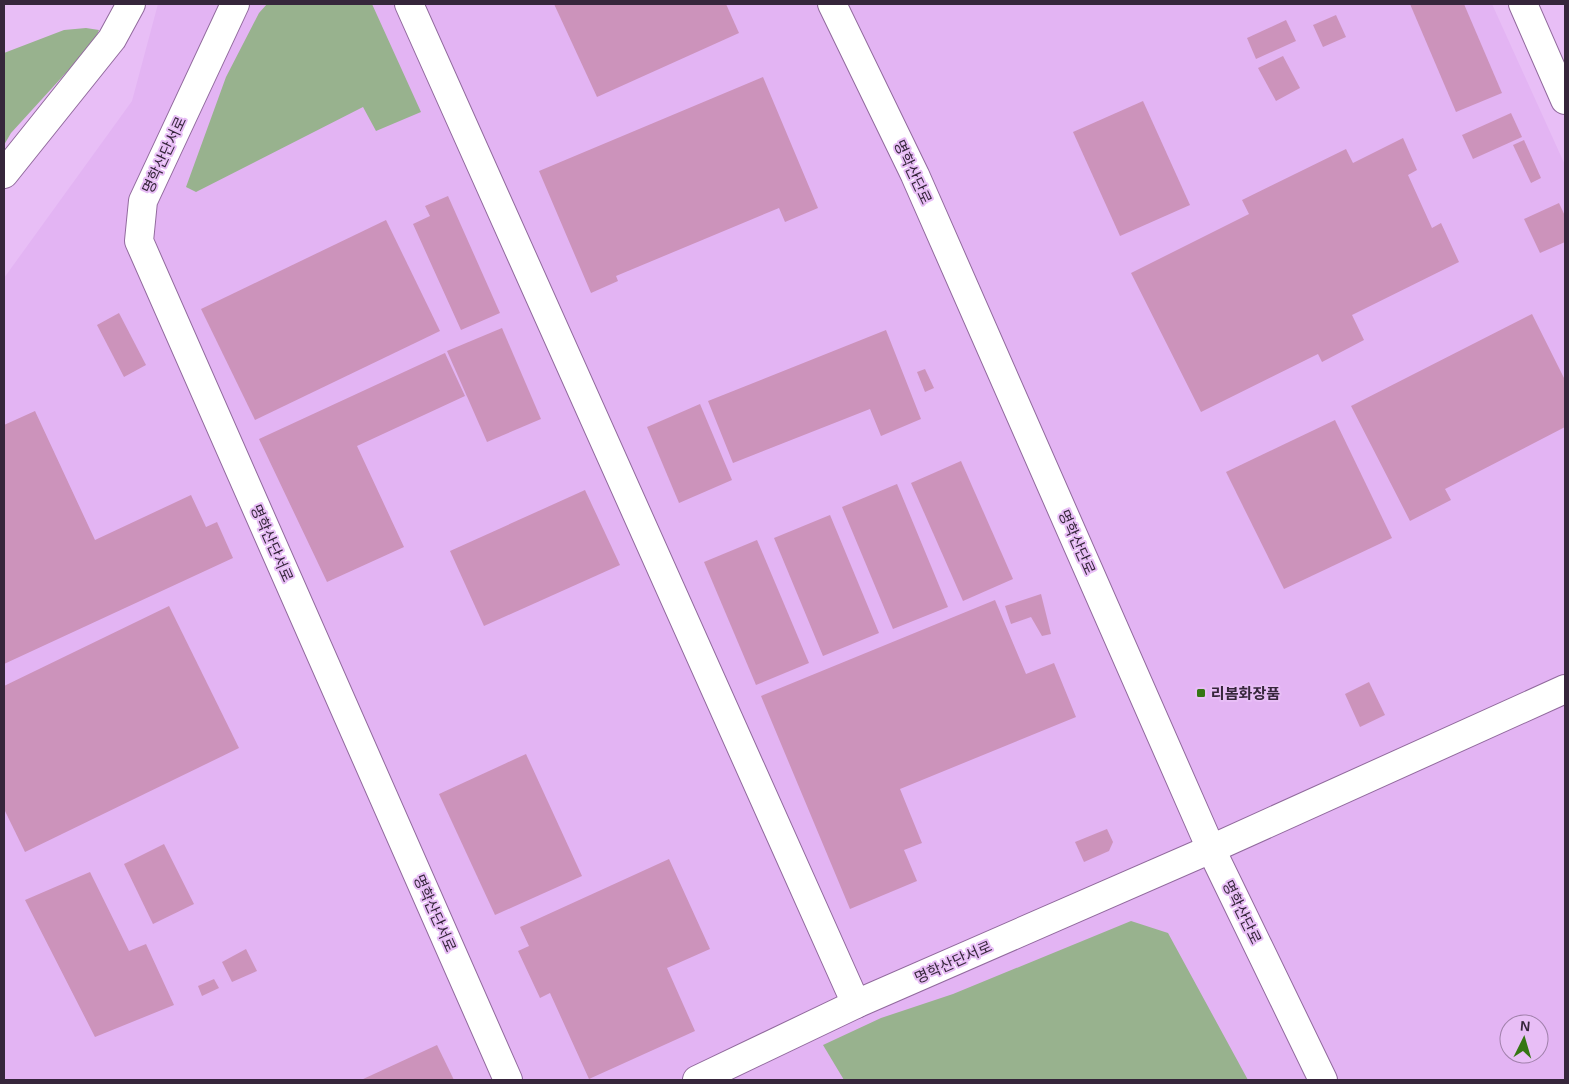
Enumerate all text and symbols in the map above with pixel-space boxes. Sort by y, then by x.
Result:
street label: 명학산단서로 [139,114,189,196]
street label: 명학산단로 [891,137,935,207]
street label: 명학산단서로 [247,502,297,584]
street label: 명학산단로 [1055,507,1099,577]
place label: 리봄화장품 [1211,685,1280,702]
marker: 리봄화장품 [1195,687,1207,699]
street label: 명학산단서로 [410,872,460,954]
street label: 명학산단로 [1219,877,1265,947]
street label: 명학산단서로 [912,937,994,987]
north arrow [1499,1014,1549,1064]
text: N [1519,1018,1531,1034]

